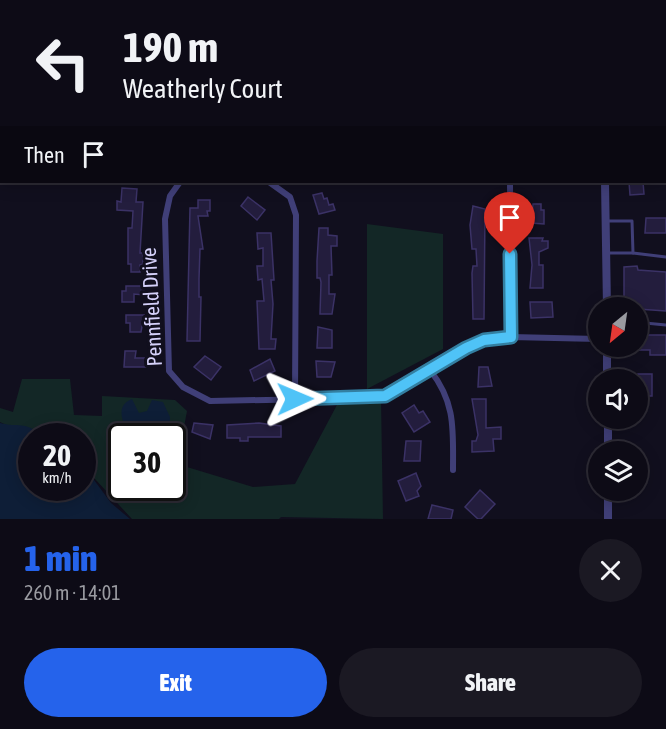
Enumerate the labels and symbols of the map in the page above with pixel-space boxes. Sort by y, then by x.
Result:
pin [484,192,535,254]
street label: Pennfield Drive [136,247,166,367]
north arrow [588,297,648,357]
position arrow [263,367,327,431]
speed limit sign: 30 [108,423,186,501]

